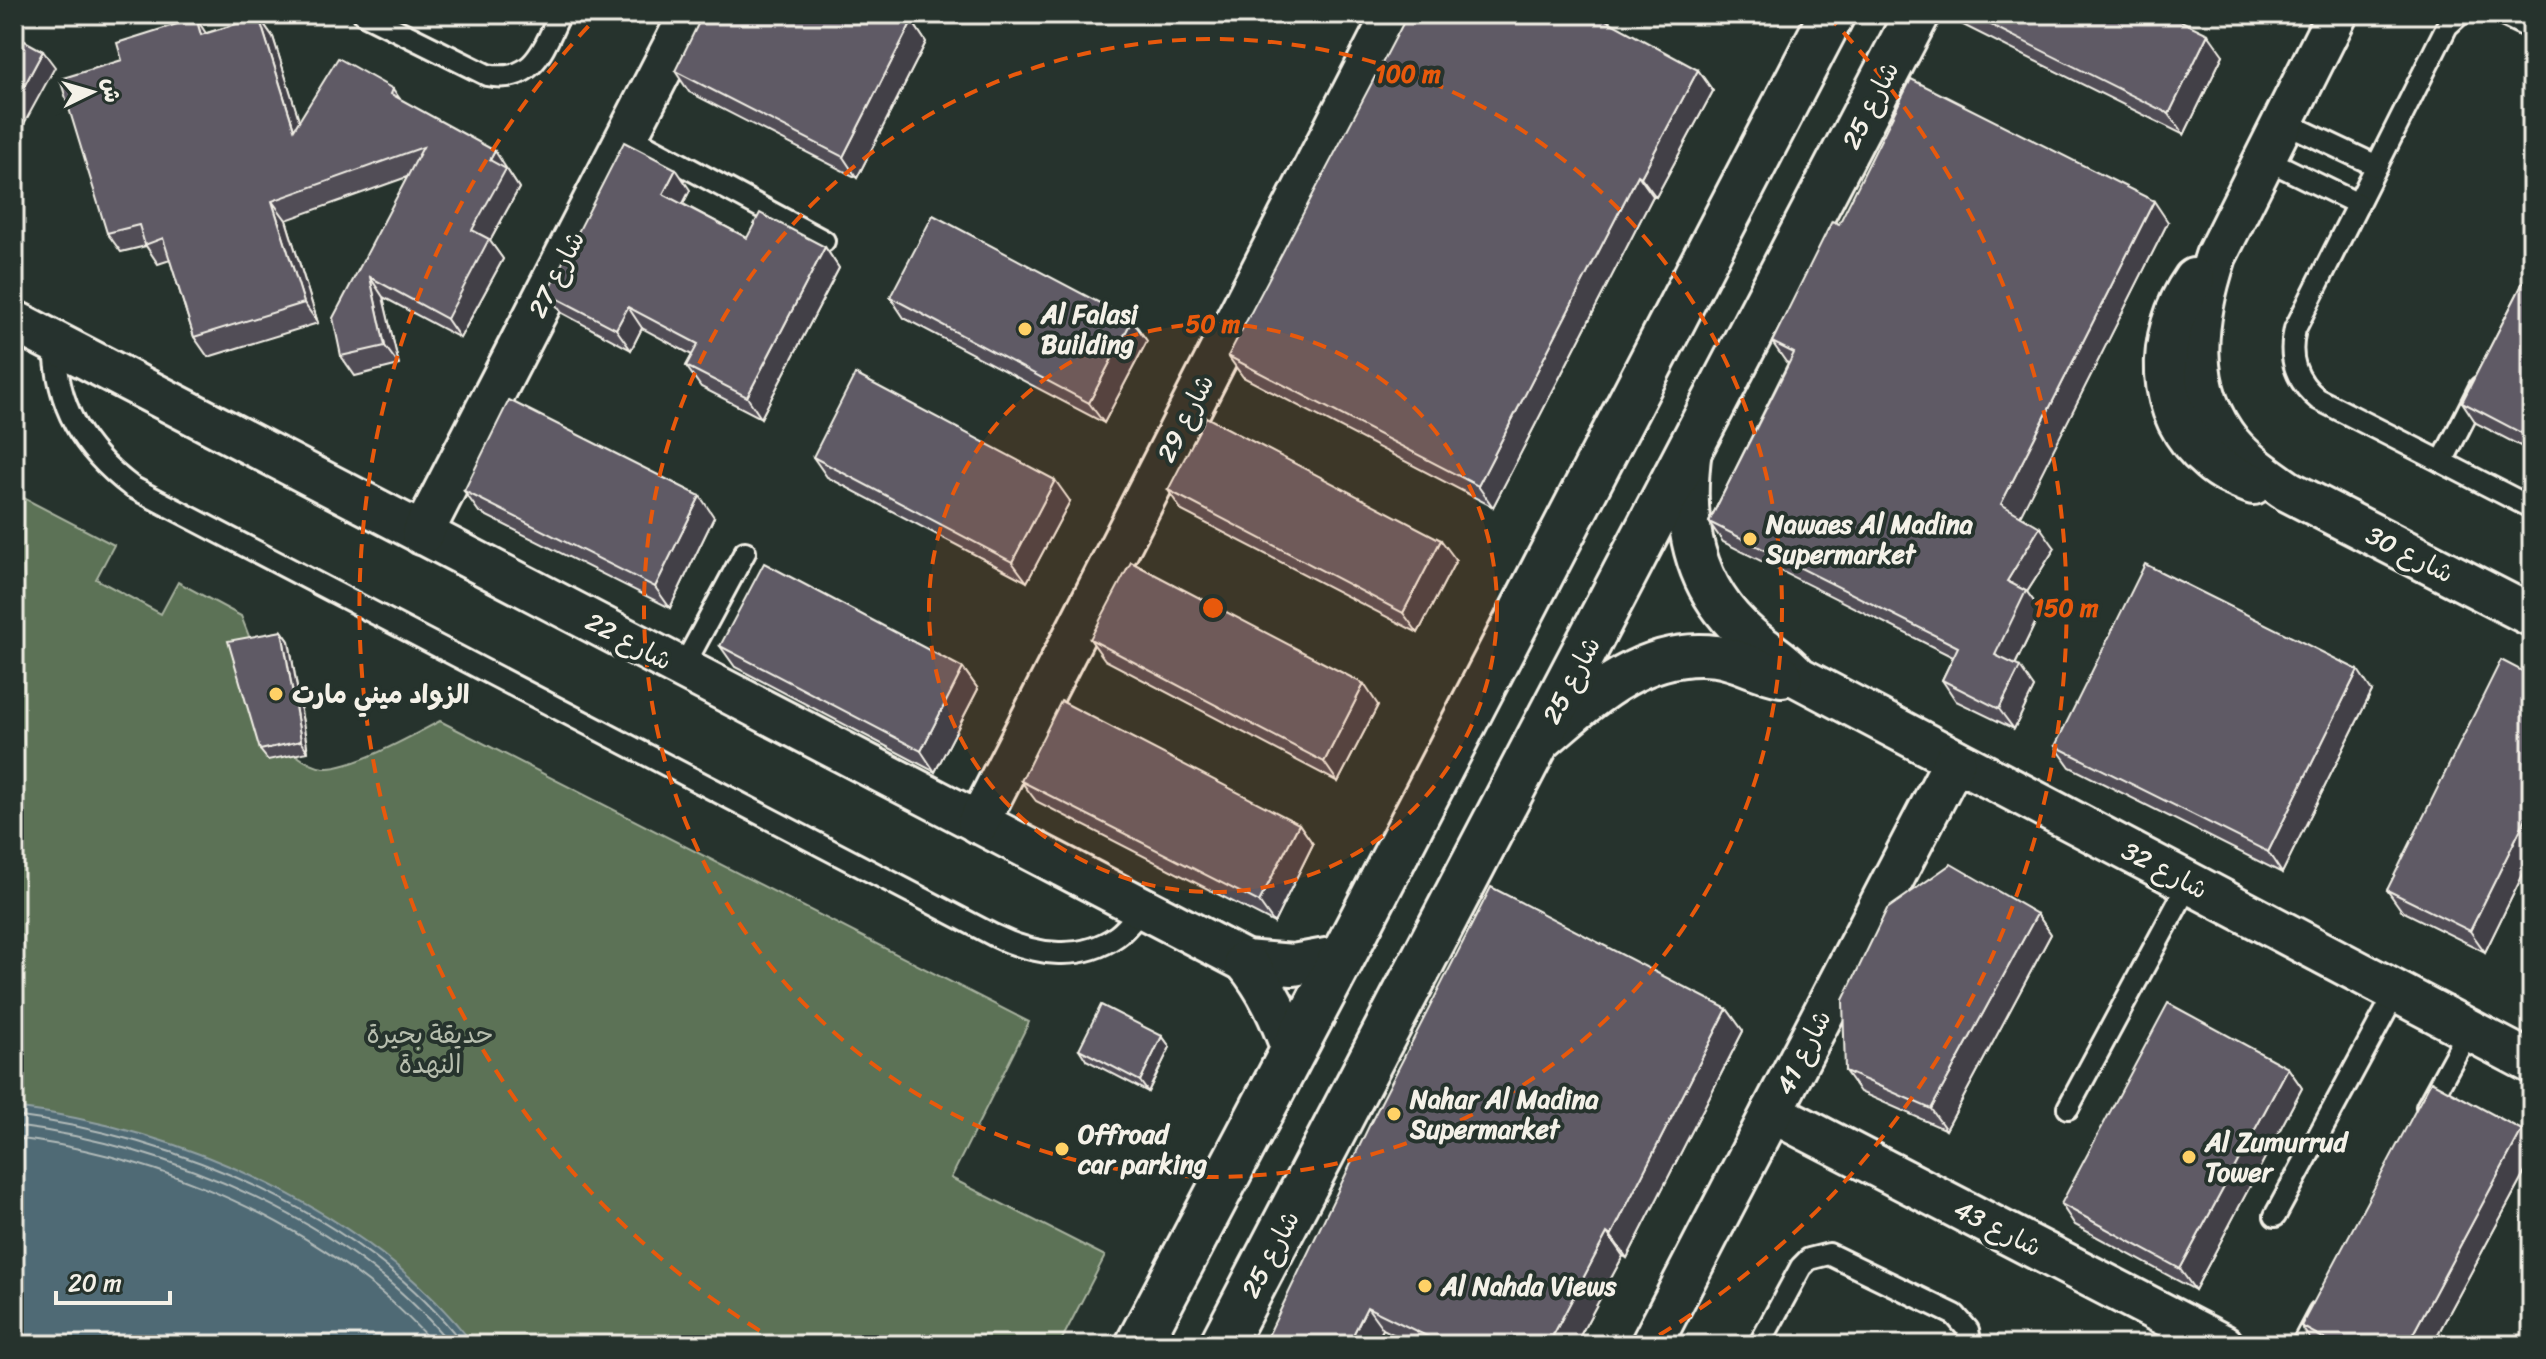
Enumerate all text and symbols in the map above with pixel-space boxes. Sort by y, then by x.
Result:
north arrow [52,52,132,132]
text: 100 m [1375,53,1441,95]
street label: شارع 25 [1828,53,1912,157]
text: ش [91,77,132,104]
street label: شارع 27 [514,222,598,326]
place label: Al Falasi Building [1040,291,1140,367]
text: 50 m [1186,303,1241,345]
marker: Al Falasi Building [1016,320,1034,338]
street label: شارع 29 [1143,366,1227,470]
place label: Nawaes Al Madina Supermarket [1765,501,1974,577]
street label: شارع 30 [2358,512,2462,596]
marker: Nawaes Al Madina Supermarket [1741,530,1759,548]
text: 150 m [2034,587,2099,629]
centre of rings [1199,594,1227,622]
street label: شارع 22 [577,599,681,683]
street label: شارع 25 [1529,628,1613,732]
place label: الزواد ميني مارت [292,671,469,718]
marker: الزواد ميني مارت [267,685,285,703]
street label: شارع 32 [2113,828,2217,912]
street label: شارع 41 [1762,1001,1844,1103]
park label: حديقة بحيرة النهدة [367,1011,493,1087]
place label: Nahar Al Madina Supermarket [1409,1076,1600,1152]
marker: Nahar Al Madina Supermarket [1385,1105,1403,1123]
place label: Offroad car parking [1077,1111,1207,1187]
place label: Al Zumurrud Tower [2204,1119,2349,1195]
marker: Offroad car parking [1053,1140,1071,1158]
marker: Al Zumurrud Tower [2180,1148,2198,1166]
street label: شارع 43 [1946,1186,2050,1270]
street label: شارع 25 [1228,1202,1312,1306]
scale bar [56,1255,170,1305]
text: 20 m [68,1262,122,1304]
place label: Al Nahda Views [1440,1263,1617,1309]
marker: Al Nahda Views [1416,1277,1434,1295]

